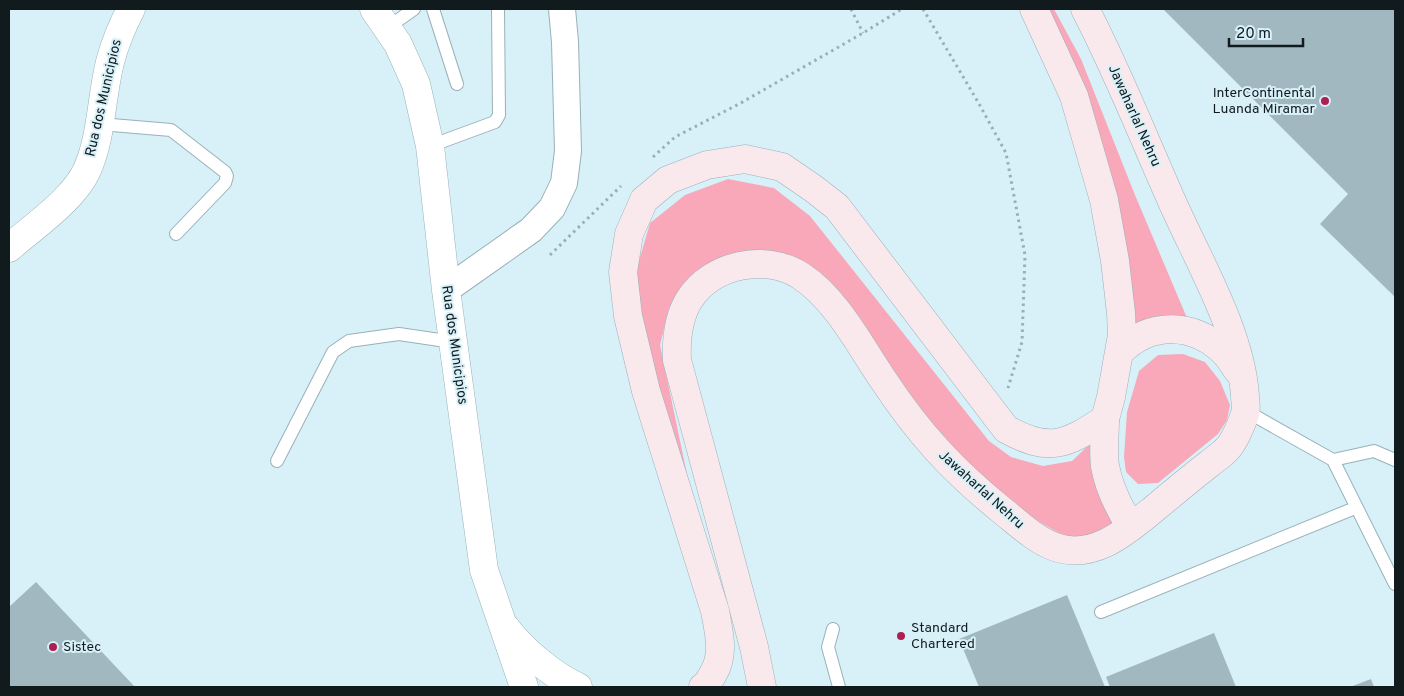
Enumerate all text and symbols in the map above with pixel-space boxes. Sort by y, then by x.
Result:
scale bar [1229,15,1303,47]
text: 20 m [1236,25,1271,44]
street label: Rua dos Municipios [82,38,126,158]
street label: Jawaharlal Nehru [1104,62,1164,170]
place label: InterContinental Luanda Miramar [1213,85,1316,118]
marker: InterContinental Luanda Miramar [1319,95,1331,107]
street label: Rua dos Municipios [437,284,471,406]
street label: Jawaharlal Nehru [935,447,1027,533]
place label: Standard Chartered [911,620,975,653]
marker: Standard Chartered [895,630,907,642]
place label: Sistec [63,639,101,656]
marker: Sistec [47,641,59,653]

